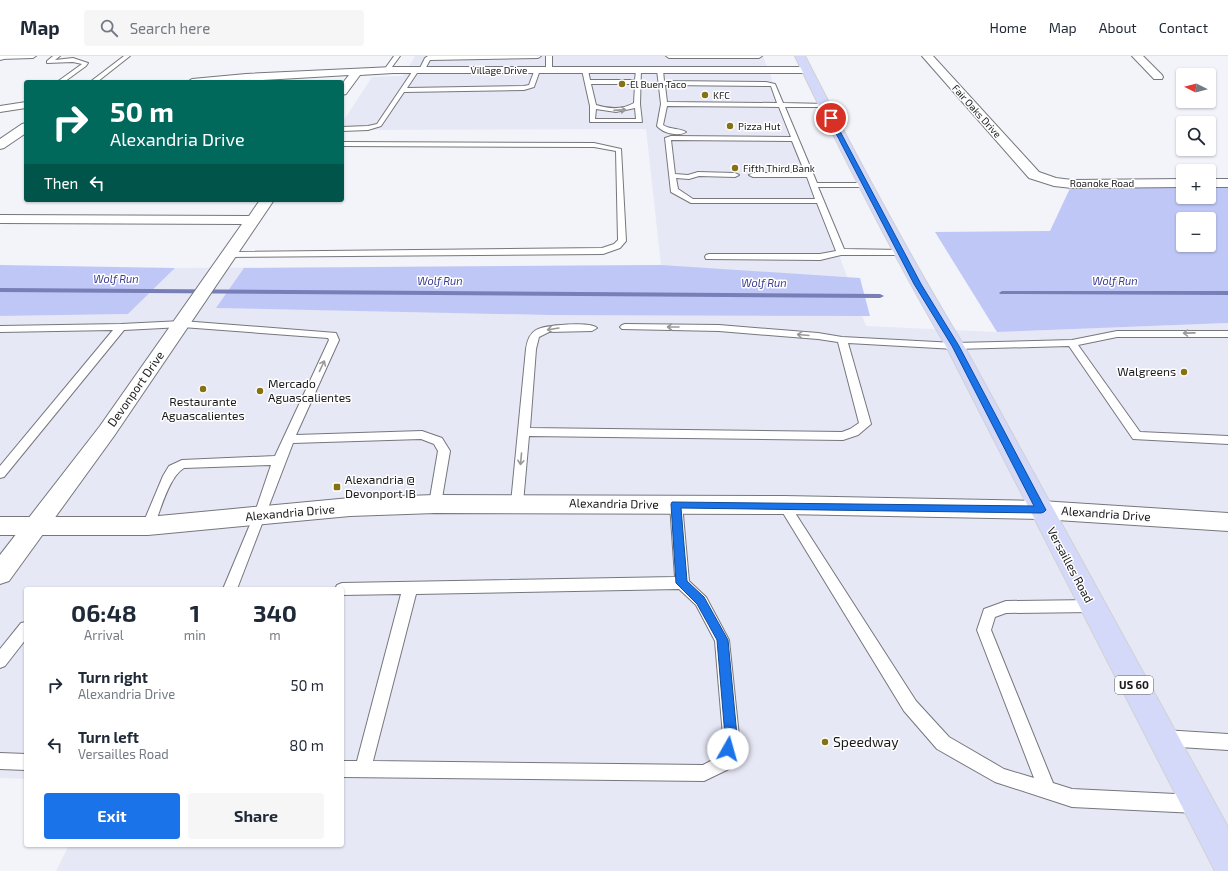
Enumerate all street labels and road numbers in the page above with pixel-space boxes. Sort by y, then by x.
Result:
street label: Village Drive [471,64,527,76]
street label: Fair Oaks Drive [950,82,1004,140]
street label: Roanoke Road [1070,177,1134,189]
street label: Devonport Drive [104,348,166,429]
street label: Alexandria Drive [569,495,659,511]
street label: Alexandria Drive [245,501,335,523]
street label: Alexandria Drive [1061,503,1151,523]
street label: Versailles Road [1045,524,1097,605]
road number: US 60 [1115,676,1153,694]

